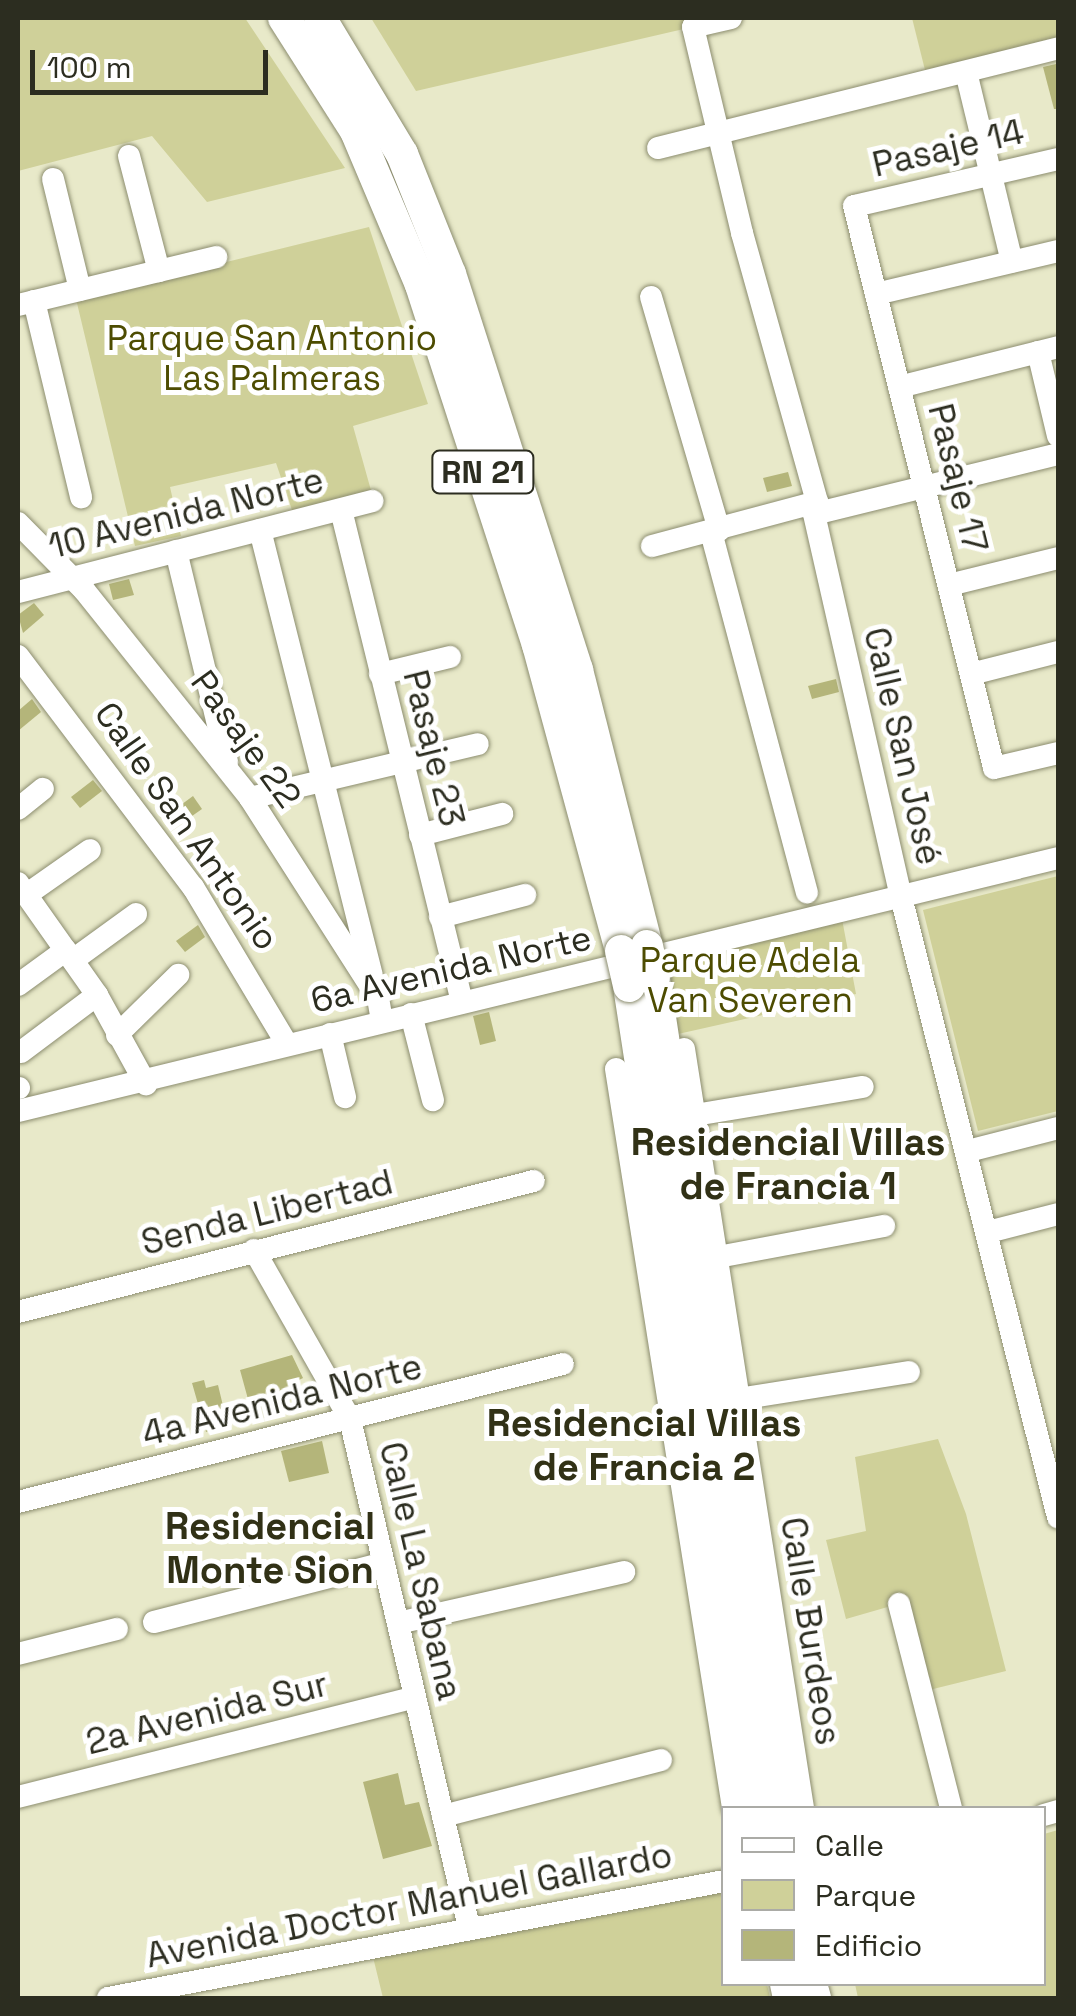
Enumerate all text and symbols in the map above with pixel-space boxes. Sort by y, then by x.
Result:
scale bar [35,30,272,92]
text: 100 m [47,48,132,87]
street label: Pasaje 14 [868,110,1028,186]
park label: Parque San Antonio Las Palmeras [107,317,437,399]
street label: Pasaje 17 [919,399,997,557]
road number: RN 21 [430,445,536,499]
street label: 10 Avenida Norte [44,458,328,568]
street label: Calle San José [855,623,951,869]
street label: Pasaje 22 [182,662,310,816]
street label: Pasaje 23 [394,666,474,830]
street label: Calle San Antonio [86,694,288,958]
street label: 6a Avenida Norte [307,916,595,1022]
park label: Parque Adela Van Severen [639,939,861,1021]
district label: Residencial Villas de Francia 1 [630,1120,946,1210]
street label: Senda Libertad [137,1160,397,1264]
street label: 4a Avenida Norte [138,1345,426,1455]
district label: Residencial Villas de Francia 2 [486,1401,802,1490]
street label: Calle La Sabana [371,1438,471,1704]
district label: Residencial Monte Sion [165,1504,375,1594]
street label: Calle Burdeos [772,1514,850,1748]
street label: 2a Avenida Sur [81,1663,333,1763]
legend [721,1806,1046,1986]
text: Calle [815,1826,884,1865]
street label: Avenida Doctor Manuel Gallardo [142,1833,676,1977]
text: Parque [815,1876,916,1915]
text: Edificio [815,1926,922,1965]

